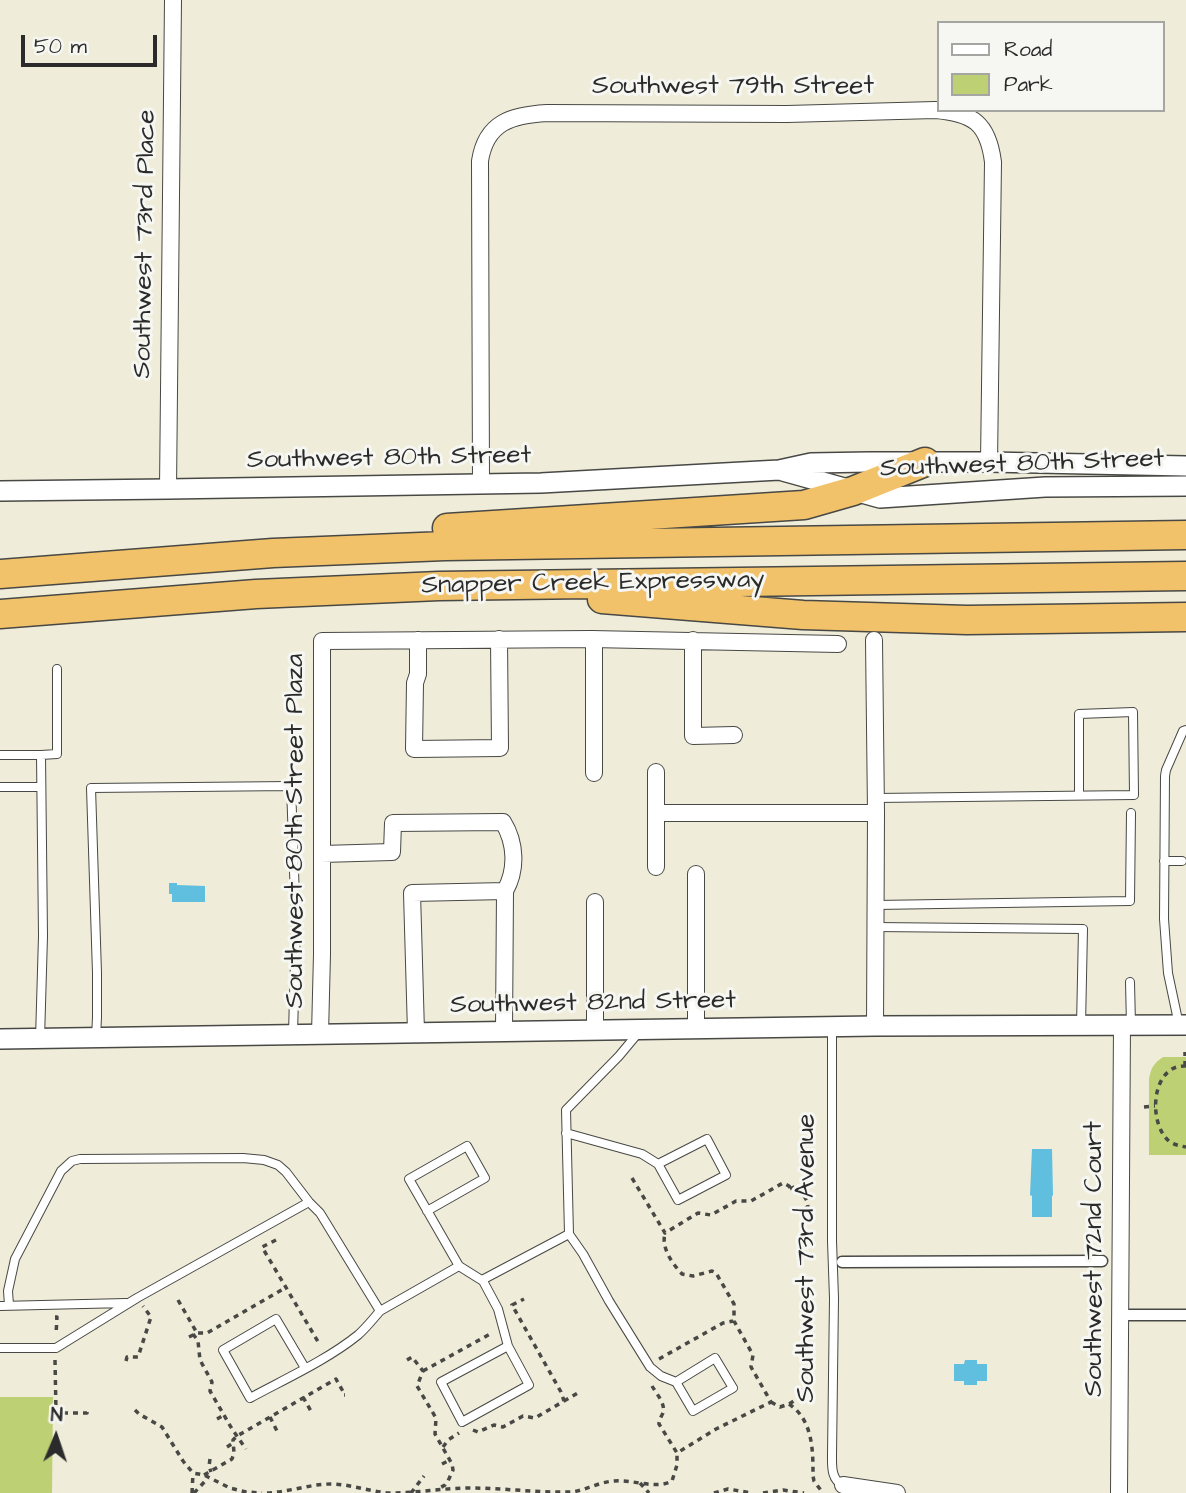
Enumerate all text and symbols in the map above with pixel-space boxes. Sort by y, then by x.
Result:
scale bar [24,21,161,65]
legend [937,21,1165,112]
text: 50 m [34,32,87,61]
text: Road [1004,35,1052,64]
text: Park [1004,70,1053,99]
street label: Southwest 79th Street [592,72,874,104]
street label: Southwest 73rd Place [128,109,164,379]
street label: Southwest 80th Street [247,441,531,477]
street label: Southwest 80th Street [879,444,1165,486]
street label: Snapper Creek Expressway [421,565,765,603]
street label: Southwest 80th Street Plaza [281,654,313,1008]
street label: Southwest 82nd Street [450,986,736,1022]
street label: Southwest 73rd Avenue [792,1114,824,1402]
street label: Southwest 72nd Court [1080,1121,1112,1397]
north arrow [21,1402,91,1472]
text: N [50,1402,63,1429]

